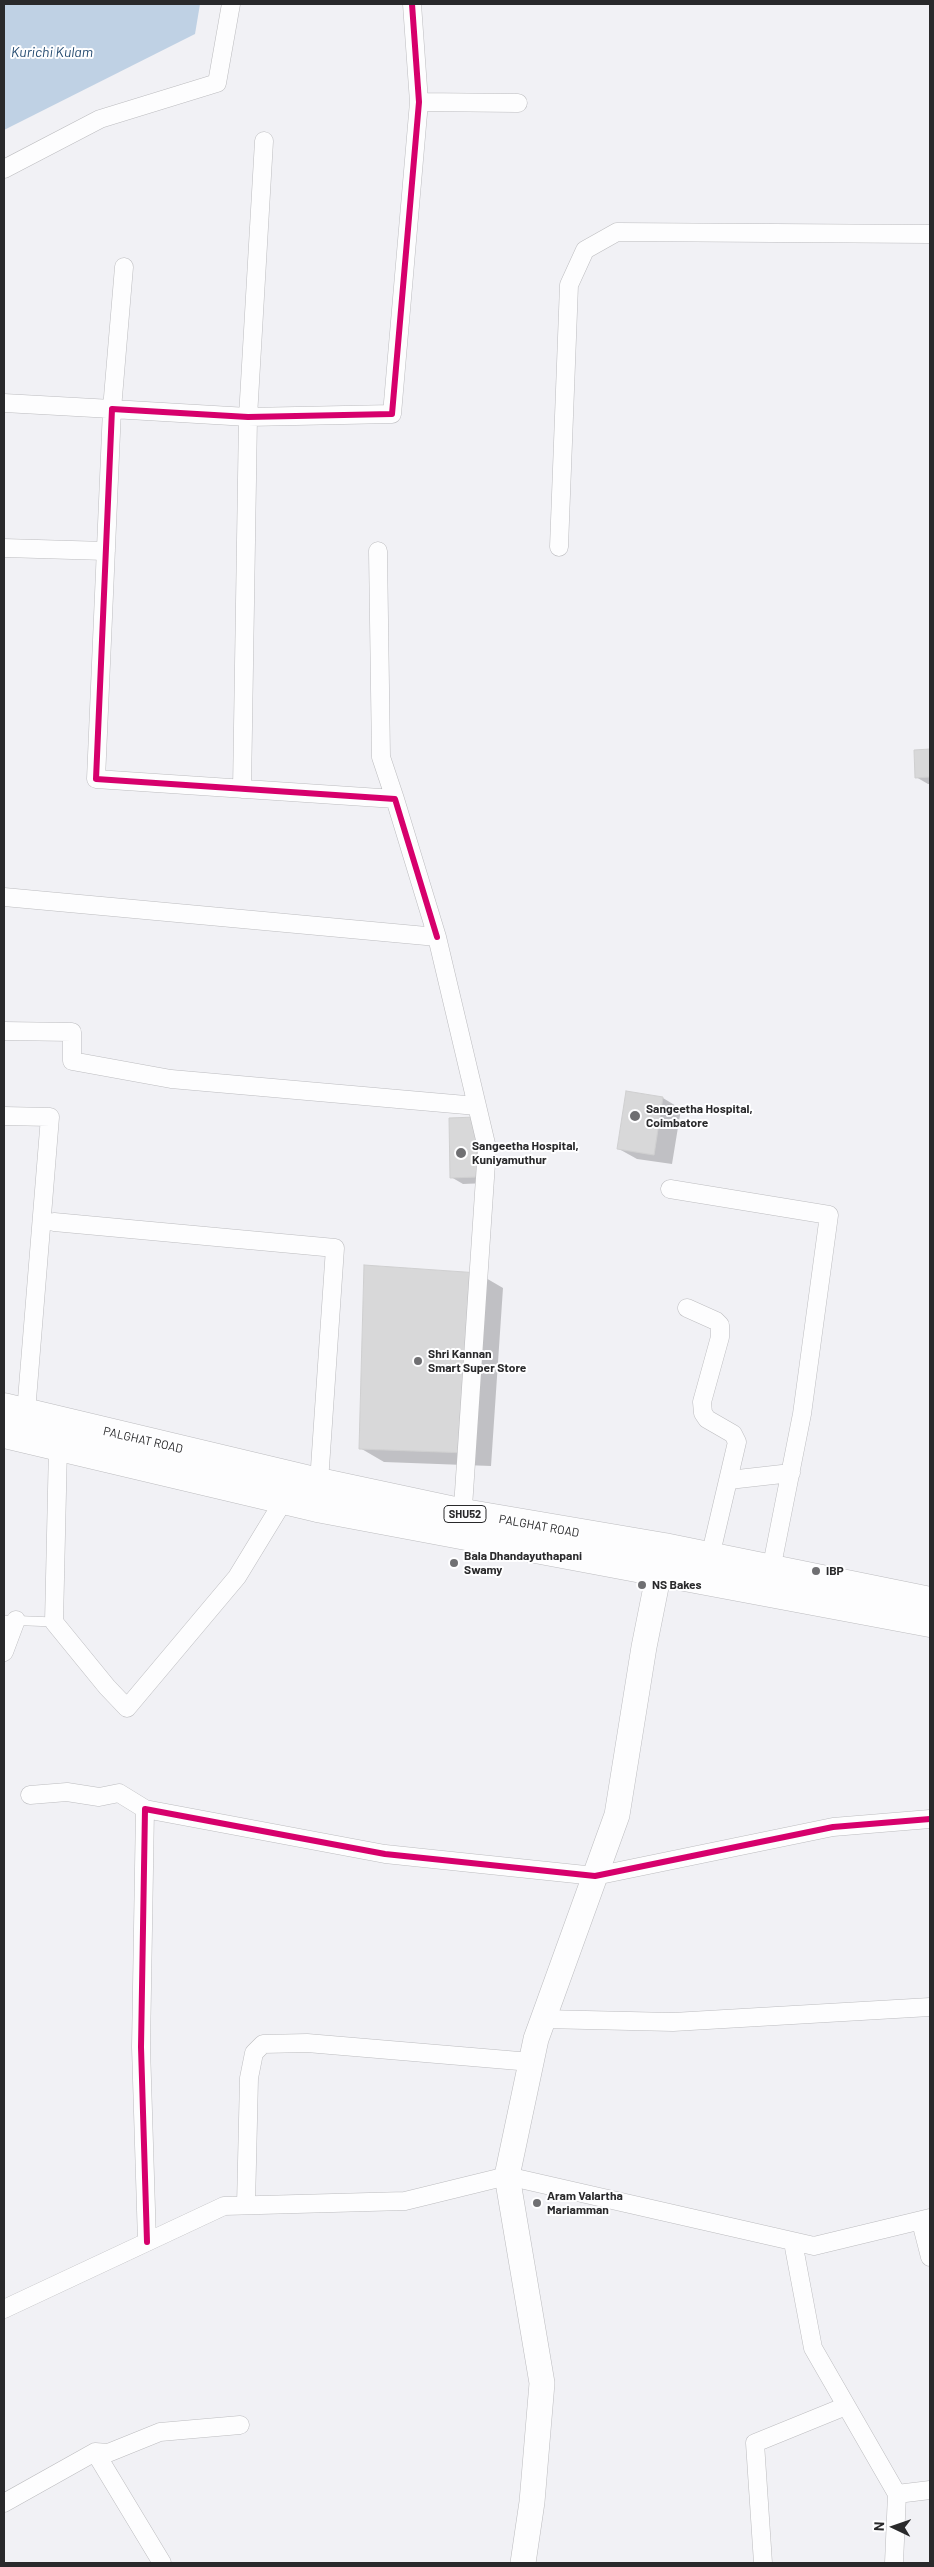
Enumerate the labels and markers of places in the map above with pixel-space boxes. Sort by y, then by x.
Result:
place label: Sangeetha Hospital, Coimbatore [646,1102,753,1130]
marker: Sangeetha Hospital, Coimbatore [628,1109,642,1123]
place label: Sangeetha Hospital, Kuniyamuthur [472,1139,579,1167]
marker: Sangeetha Hospital, Kuniyamuthur [454,1146,468,1160]
place label: Shri Kannan Smart Super Store [428,1347,526,1375]
marker: Shri Kannan Smart Super Store [412,1355,424,1367]
place label: Bala Dhandayuthapani Swamy [464,1549,582,1577]
marker: Bala Dhandayuthapani Swamy [448,1557,460,1569]
place label: IBP [826,1564,844,1578]
marker: IBP [810,1565,822,1577]
place label: NS Bakes [652,1578,702,1592]
marker: NS Bakes [636,1579,648,1591]
place label: Aram Valartha Mariamman [547,2189,623,2217]
marker: Aram Valartha Mariamman [531,2197,543,2209]

